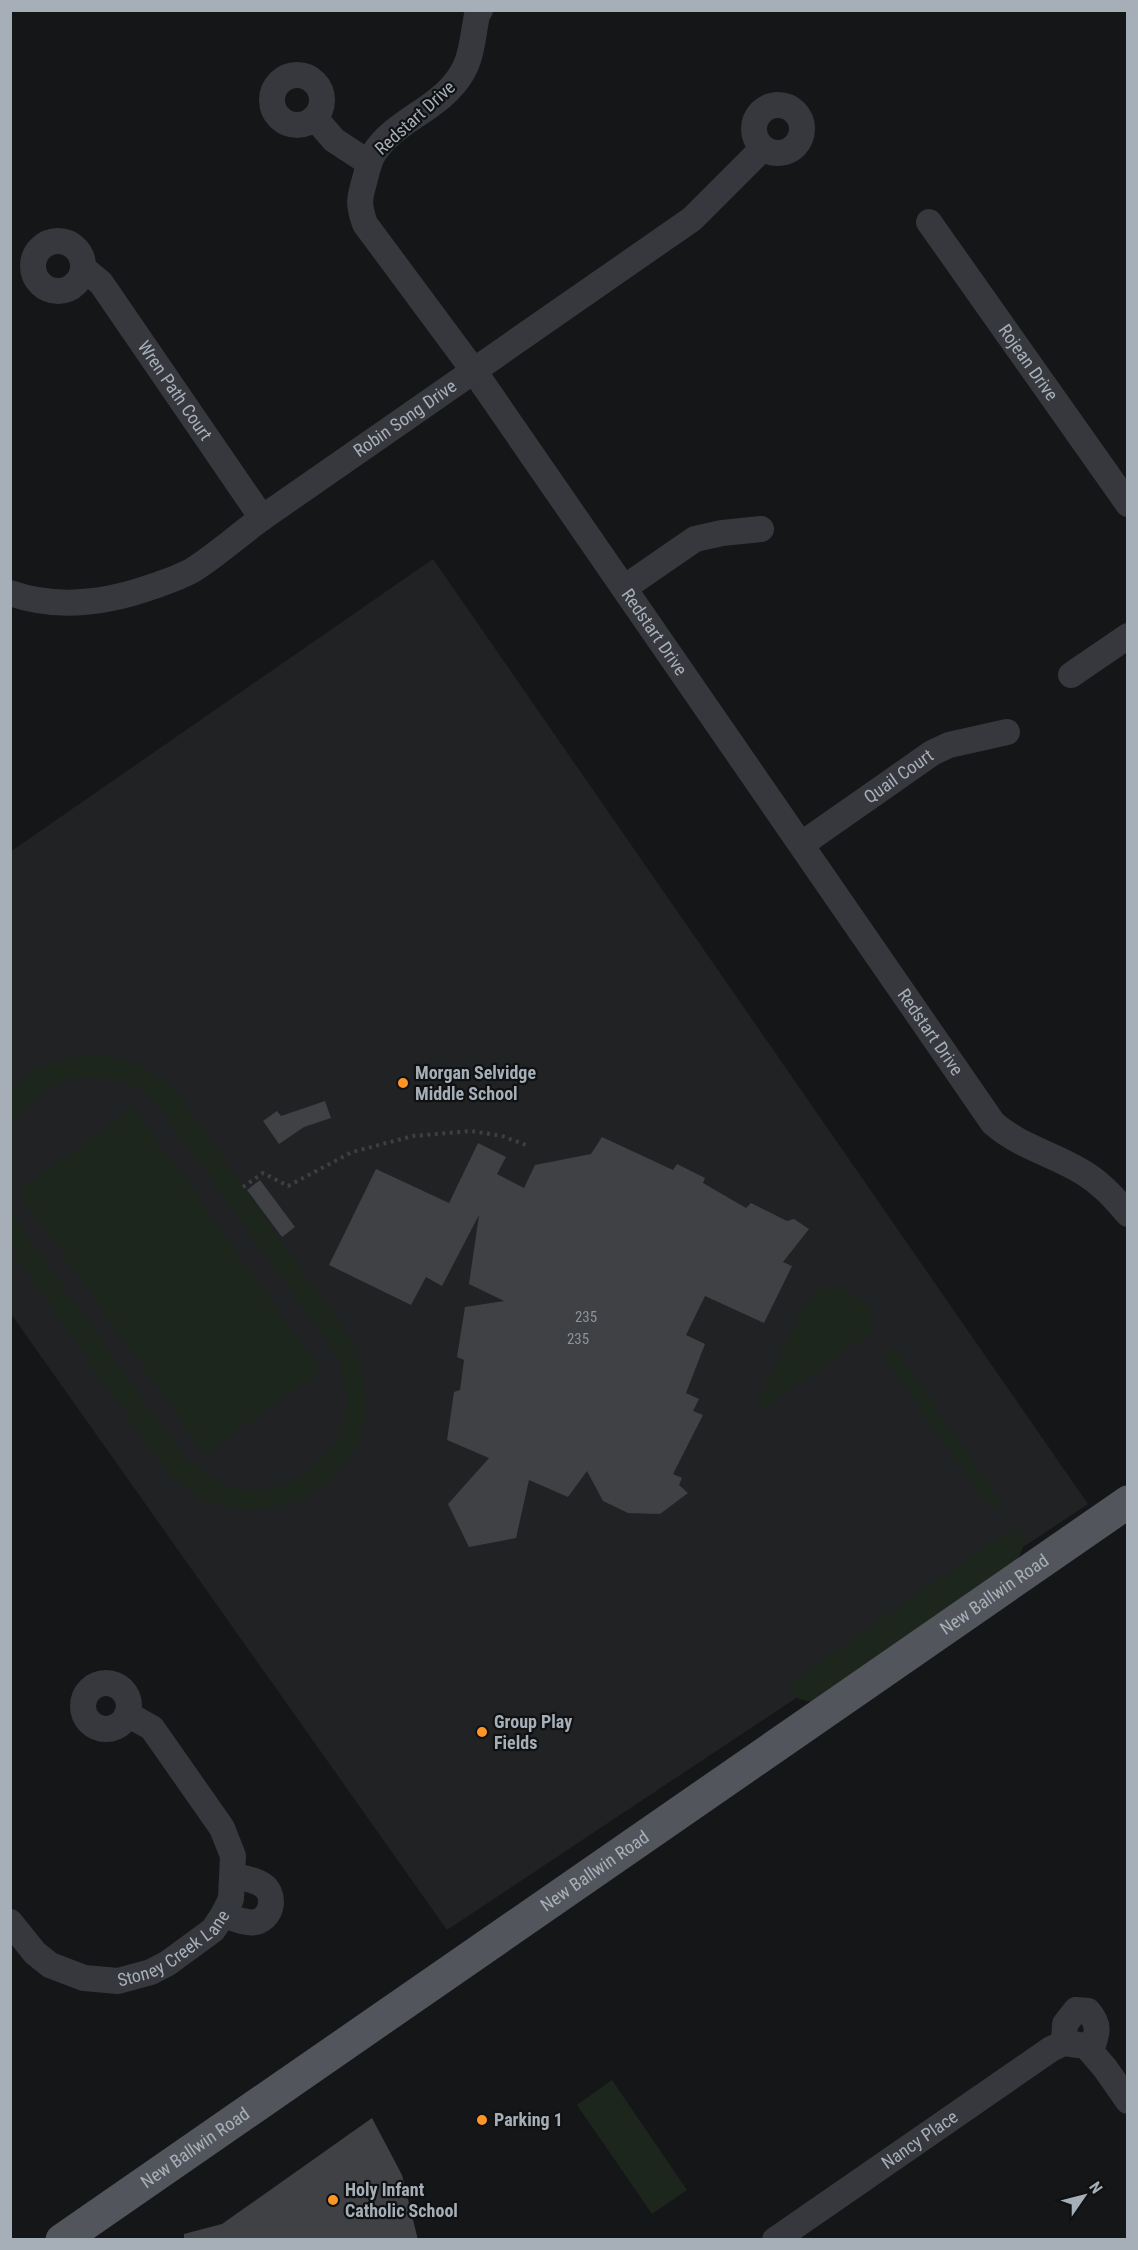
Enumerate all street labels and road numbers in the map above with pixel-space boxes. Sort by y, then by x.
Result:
street label: Redstart Drive [370,76,459,159]
street label: Rojean Drive [994,320,1063,404]
street label: Wren Path Court [134,337,217,444]
street label: Robin Song Drive [349,375,460,461]
street label: Redstart Drive [617,585,692,679]
street label: Quail Court [860,744,937,807]
street label: Redstart Drive [894,985,968,1079]
street label: New Ballwin Road [936,1549,1052,1639]
street label: New Ballwin Road [536,1826,653,1916]
street label: Stoney Creek Lane [115,1906,233,1991]
street label: New Ballwin Road [137,2103,253,2192]
street label: Nancy Place [877,2106,962,2173]

